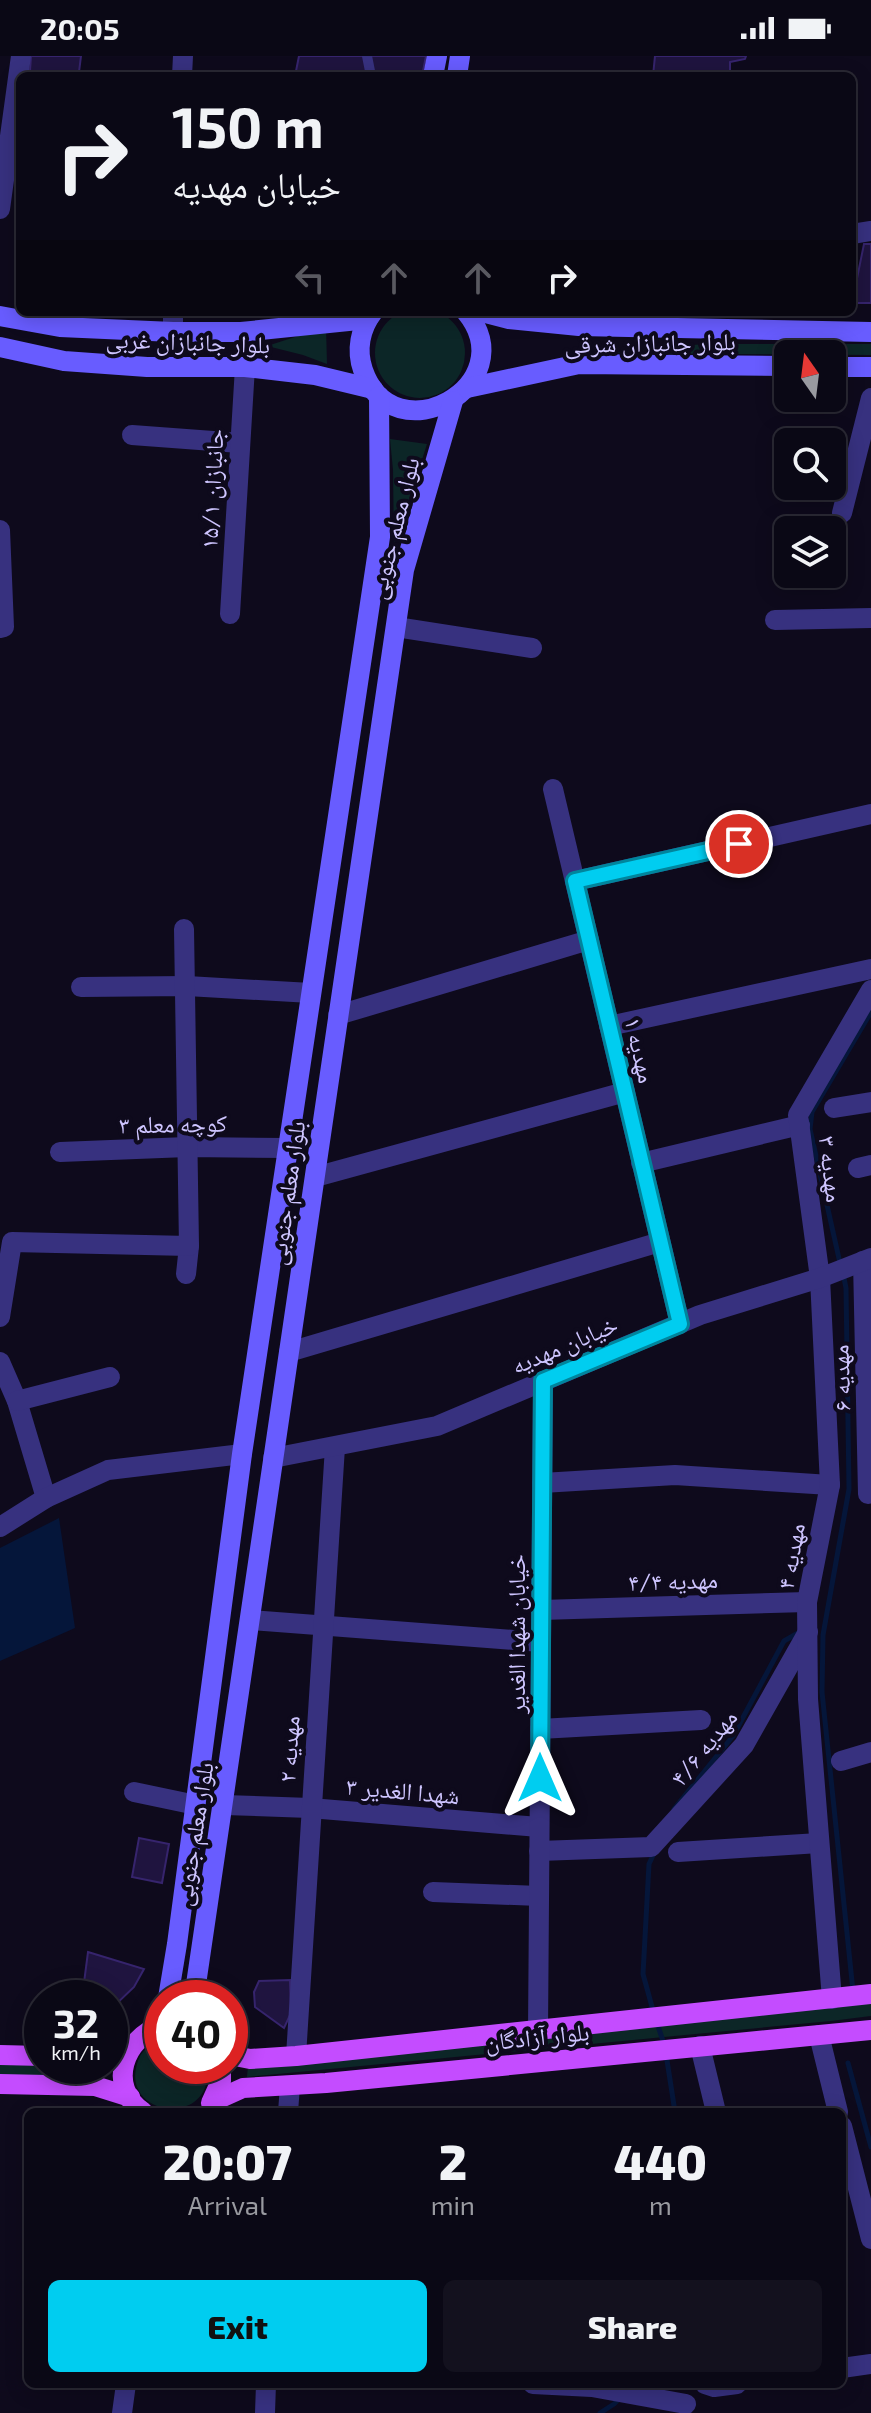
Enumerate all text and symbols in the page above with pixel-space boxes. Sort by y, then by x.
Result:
text: 20:05 [40,10,120,46]
text: 150 m [172,92,324,159]
icon: right [40,104,144,208]
text: خیابان مهدیه [172,162,341,205]
icon: left [288,256,332,300]
icon: ahead [372,256,416,300]
icon: ahead [456,256,500,300]
icon: right [540,256,584,300]
street label: بلوار جانبازان غربی [105,324,271,359]
street label: بلوار جانبازان شرقی [564,326,736,359]
north arrow [774,340,846,412]
map controls [774,340,846,588]
street label: جانبازان ۱۵/۱ [193,428,230,550]
button: search [774,428,846,500]
street label: بلوار معلم جنوبی [361,454,428,603]
button: layers [774,516,846,588]
pin [705,810,773,878]
icon: arrive [717,822,761,866]
street label: مهدیه ۱ [619,1014,663,1086]
street label: کوچه معلم ۳ [119,1108,227,1141]
street label: بلوار معلم جنوبی [262,1119,313,1267]
street label: مهدیه ۳ [813,1134,850,1204]
street label: خیابان مهدیه [507,1309,622,1380]
street label: مهدیه ۶ [824,1344,856,1412]
street label: مهدیه ۴ [770,1521,810,1591]
street label: خیابان شهدا الغدیر [501,1554,531,1715]
street label: مهدیه ۴/۴ [628,1564,718,1596]
street label: مهدیه ۴/۶ [663,1703,743,1791]
street label: مهدیه ۲ [271,1715,305,1783]
position arrow [498,1736,582,1820]
street label: بلوار معلم جنوبی [167,1760,222,1909]
street label: شهدا الغدیر ۳ [345,1771,461,1810]
speed limit sign: 40 [144,1980,248,2084]
text: 32 [53,1998,99,2046]
street label: بلوار آزادگان [483,2016,591,2057]
text: km/h [51,2040,101,2064]
text: 20:07 [163,2132,292,2190]
text: 2 [439,2132,467,2190]
text: 440 [614,2132,707,2190]
text: Arrival [188,2189,267,2220]
text: min [431,2189,475,2220]
text: m [649,2189,672,2220]
button: Exit [48,2280,427,2372]
button: Share [443,2280,822,2372]

